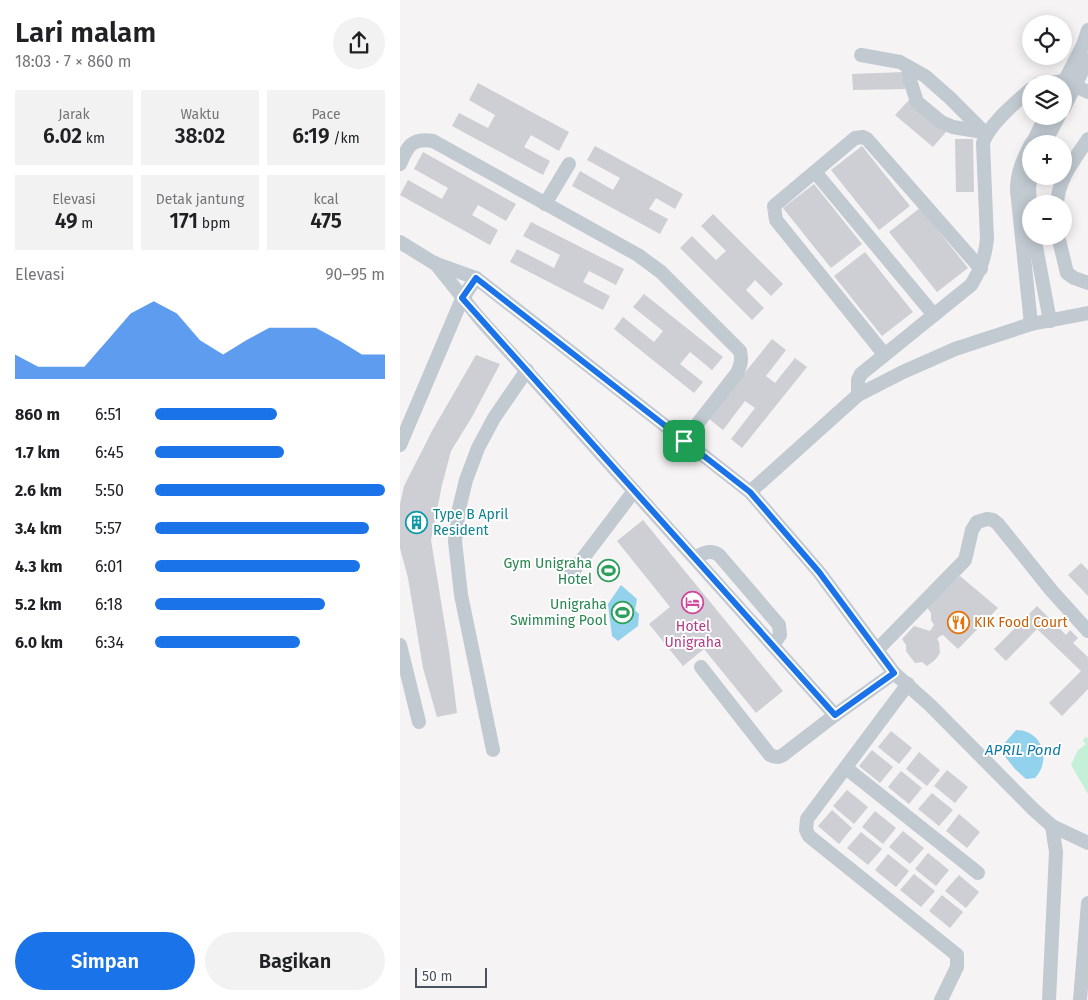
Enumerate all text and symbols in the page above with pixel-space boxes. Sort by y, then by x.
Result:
map controls [1022,15,1072,245]
button: locate [1022,15,1072,65]
text: Lari malam [15,16,156,49]
button: share [333,17,385,69]
text: 18:03 · 7 × 860 m [15,52,131,71]
button: layers [1022,75,1072,125]
text: Jarak [58,106,90,123]
text: Waktu [180,106,220,123]
text: Pace [311,106,341,123]
text: 6.02 [43,123,82,149]
text: 38:02 [175,123,225,149]
text: 6:19 [292,123,330,149]
text: km [82,130,105,147]
text: /km [330,130,360,147]
button: + [1022,135,1072,185]
text: Elevasi [52,191,96,208]
text: Detak jantung [156,191,244,208]
text: kcal [313,191,339,208]
button: − [1022,195,1072,245]
text: 49 [55,208,78,234]
text: 171 [170,208,198,234]
text: 475 [310,208,342,234]
text: m [78,215,93,232]
text: bpm [198,215,230,232]
text: Elevasi [15,265,65,284]
text: 90–95 m [325,265,385,284]
text: 860 m [15,405,60,424]
text: 6:51 [95,405,122,424]
pin [663,420,705,462]
icon: arrive [670,427,698,455]
text: 1.7 km [15,443,60,462]
text: 6:45 [95,443,124,462]
text: 2.6 km [15,481,62,500]
text: 5:50 [95,481,124,500]
place label: Type B April Resident [433,506,508,539]
building icon: Type B April Resident [405,510,429,534]
text: 3.4 km [15,519,62,538]
text: 5:57 [95,519,122,538]
place label: Gym Unigraha Hotel [504,555,592,588]
text: 4.3 km [15,557,63,576]
text: 6:01 [95,557,123,576]
sports icon: Gym Unigraha Hotel [596,559,620,583]
hotel icon: Hotel Unigraha [681,591,705,615]
text: 5.2 km [15,595,62,614]
text: 6:18 [95,595,122,614]
place label: Unigraha Swimming Pool [510,596,607,629]
sports icon: Unigraha Swimming Pool [611,600,635,624]
restaurant icon: KIK Food Court [946,610,970,634]
place label: KIK Food Court [974,614,1068,631]
place label: Hotel Unigraha [664,618,722,651]
text: 6.0 km [15,633,63,652]
text: 6:34 [95,633,124,652]
water label: APRIL Pond [984,741,1061,759]
button: Simpan [15,932,195,990]
button: Bagikan [205,932,385,990]
scale bar [415,965,488,988]
text: 50 m [422,968,453,985]

